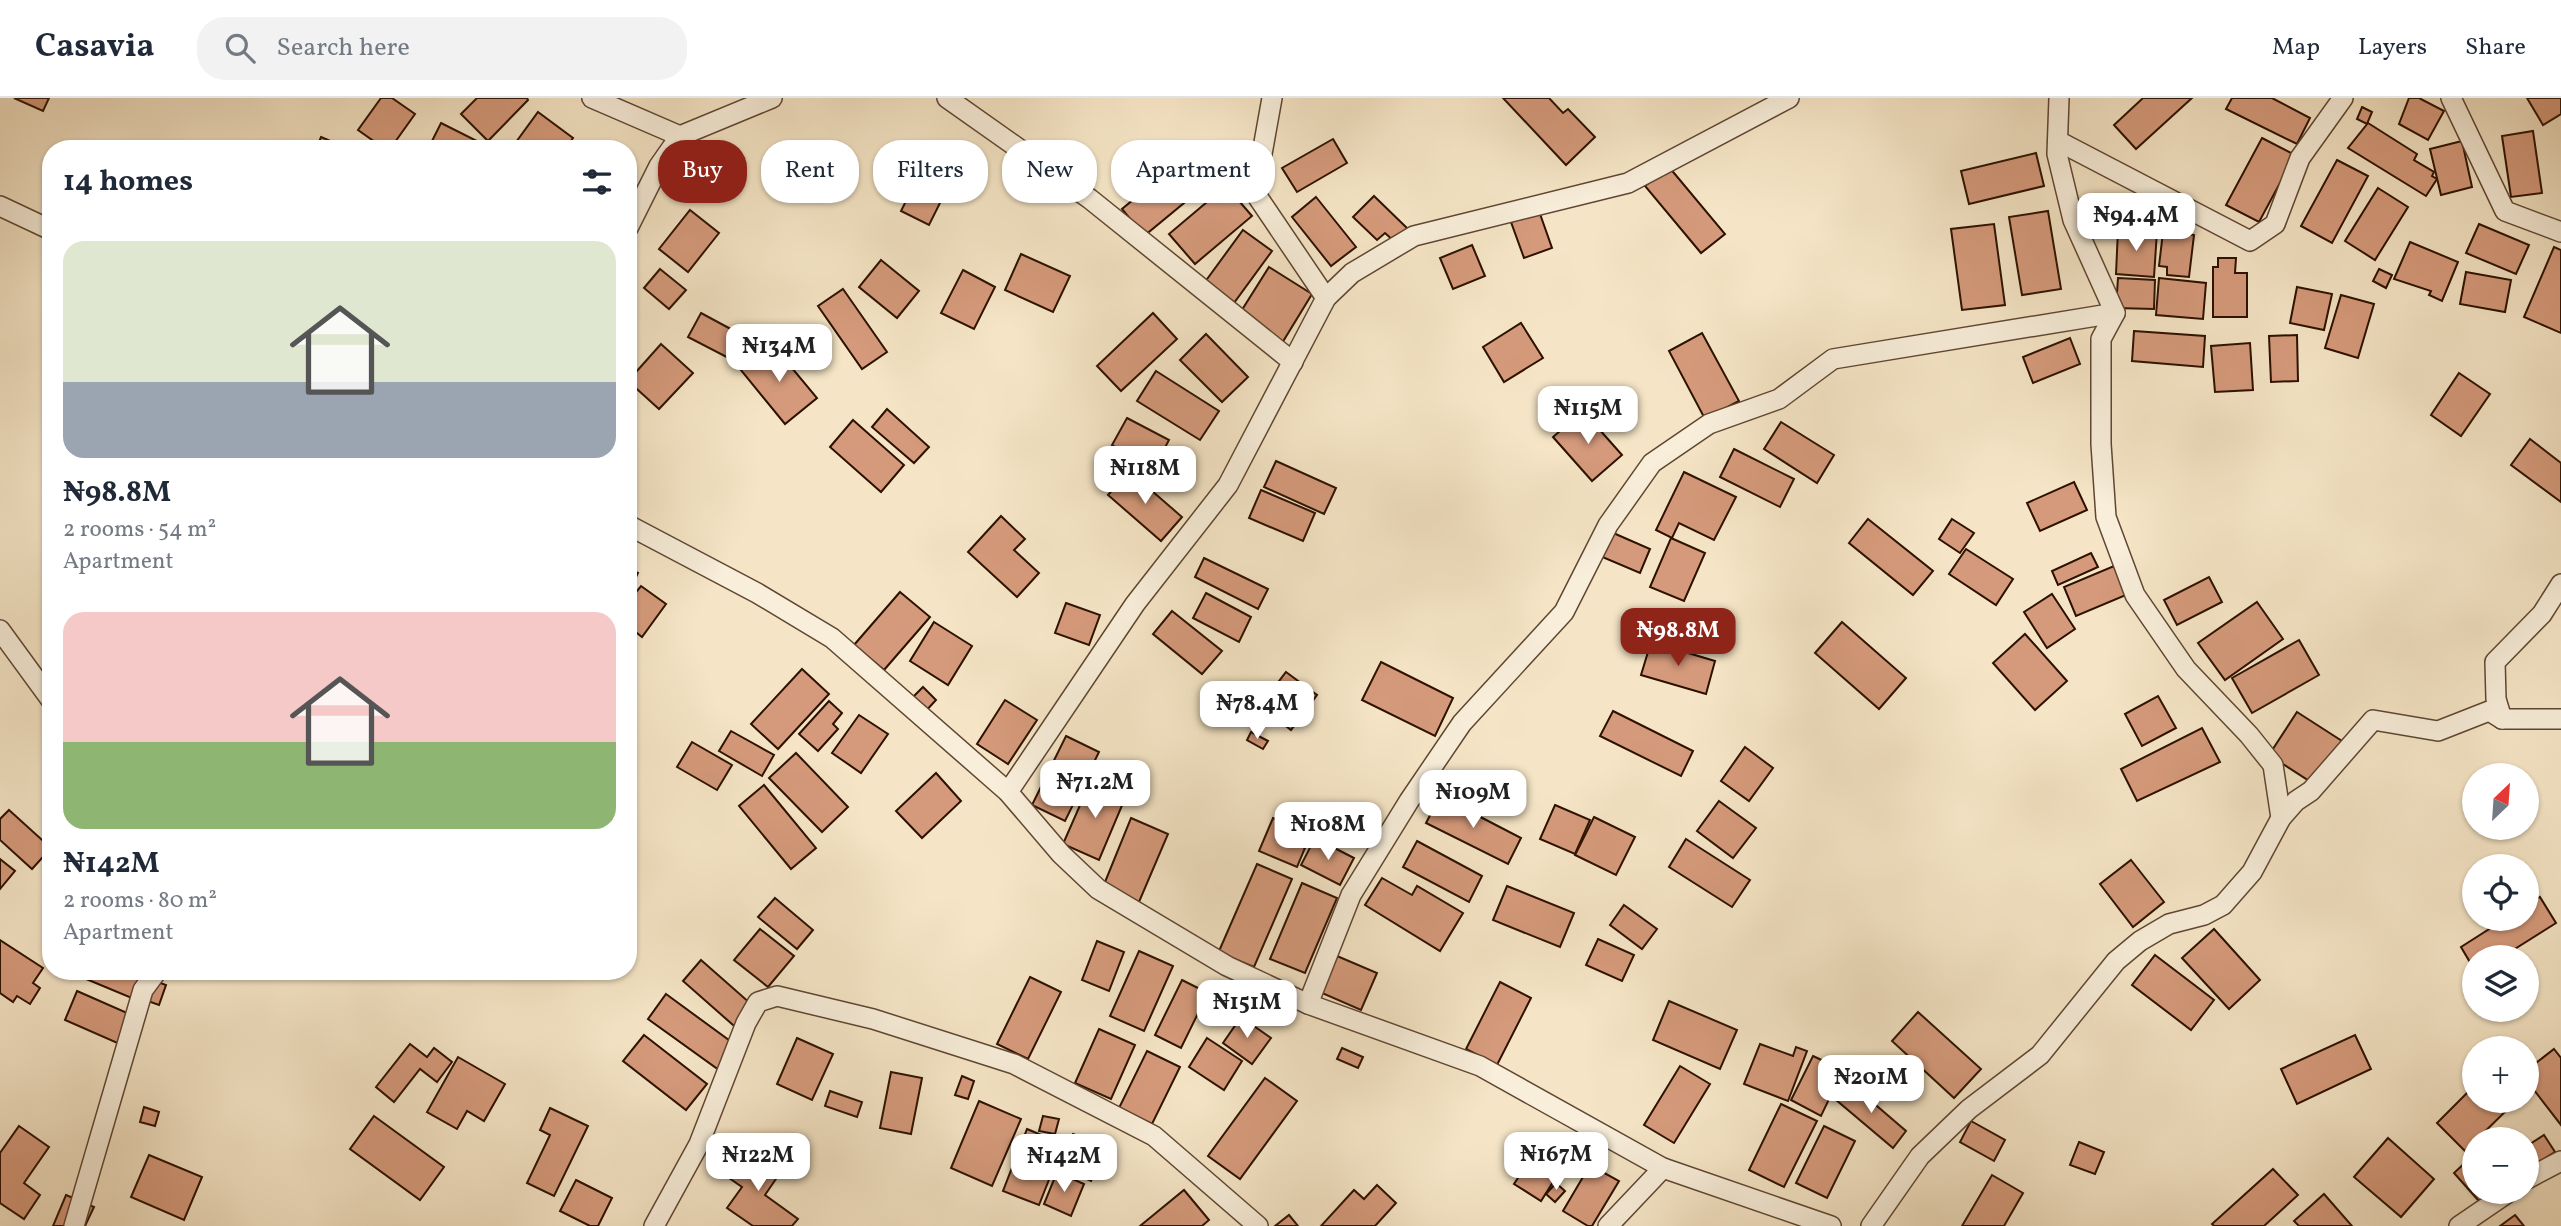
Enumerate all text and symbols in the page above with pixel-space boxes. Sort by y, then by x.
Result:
search box [197,17,687,80]
text: Casavia [35,25,155,71]
icon: search [221,29,259,67]
text: Search here [277,30,410,66]
text: Map [2272,31,2320,65]
text: Layers [2358,31,2427,65]
text: Share [2465,31,2526,65]
chip: Buy [658,140,747,203]
chip: Rent [761,140,859,203]
chip: Filters [873,140,988,203]
chip: New [1002,140,1097,203]
chip: Apartment [1111,140,1275,203]
text: 14 homes [63,161,193,203]
icon: filters [578,163,616,201]
pin: ₦94.4M [2079,194,2193,253]
text: ₦94.4M [2093,200,2179,232]
icon: home [277,287,403,413]
pin: ₦134M [730,324,828,384]
text: ₦134M [742,331,816,363]
pin: ₦115M [1539,386,1637,446]
text: ₦115M [1554,393,1622,425]
pin: ₦118M [1096,446,1194,506]
text: ₦118M [1110,453,1180,485]
text: ₦98.8M [63,472,171,514]
text: 2 rooms · 54 m² [63,514,216,546]
text: Apartment [63,546,174,578]
pin: ₦98.8M [1621,608,1735,668]
text: ₦98.8M [1637,615,1719,647]
icon: home [277,658,403,784]
pin: ₦78.4M [1200,682,1314,741]
text: ₦78.4M [1216,688,1298,720]
pin: ₦71.2M [1038,760,1152,820]
north arrow [2462,763,2539,840]
map controls [2462,763,2539,1204]
text: ₦71.2M [1056,767,1134,799]
pin: ₦109M [1424,770,1522,830]
text: ₦109M [1435,777,1511,809]
pin: ₦108M [1279,802,1377,862]
text: ₦108M [1291,809,1365,841]
text: ₦142M [63,843,160,885]
button: locate [2462,854,2539,931]
text: 2 rooms · 80 m² [63,885,217,917]
text: Apartment [63,917,174,949]
button: layers [2462,945,2539,1022]
pin: ₦151M [1198,981,1296,1040]
text: ₦151M [1213,987,1281,1019]
button: + [2462,1036,2539,1113]
pin: ₦201M [1822,1056,1920,1115]
text: ₦201M [1834,1062,1908,1094]
button: − [2462,1127,2539,1204]
pin: ₦167M [1507,1132,1605,1192]
pin: ₦122M [709,1134,807,1193]
pin: ₦142M [1015,1134,1113,1194]
text: ₦167M [1520,1139,1592,1171]
text: ₦122M [722,1140,794,1172]
text: ₦142M [1027,1141,1101,1173]

